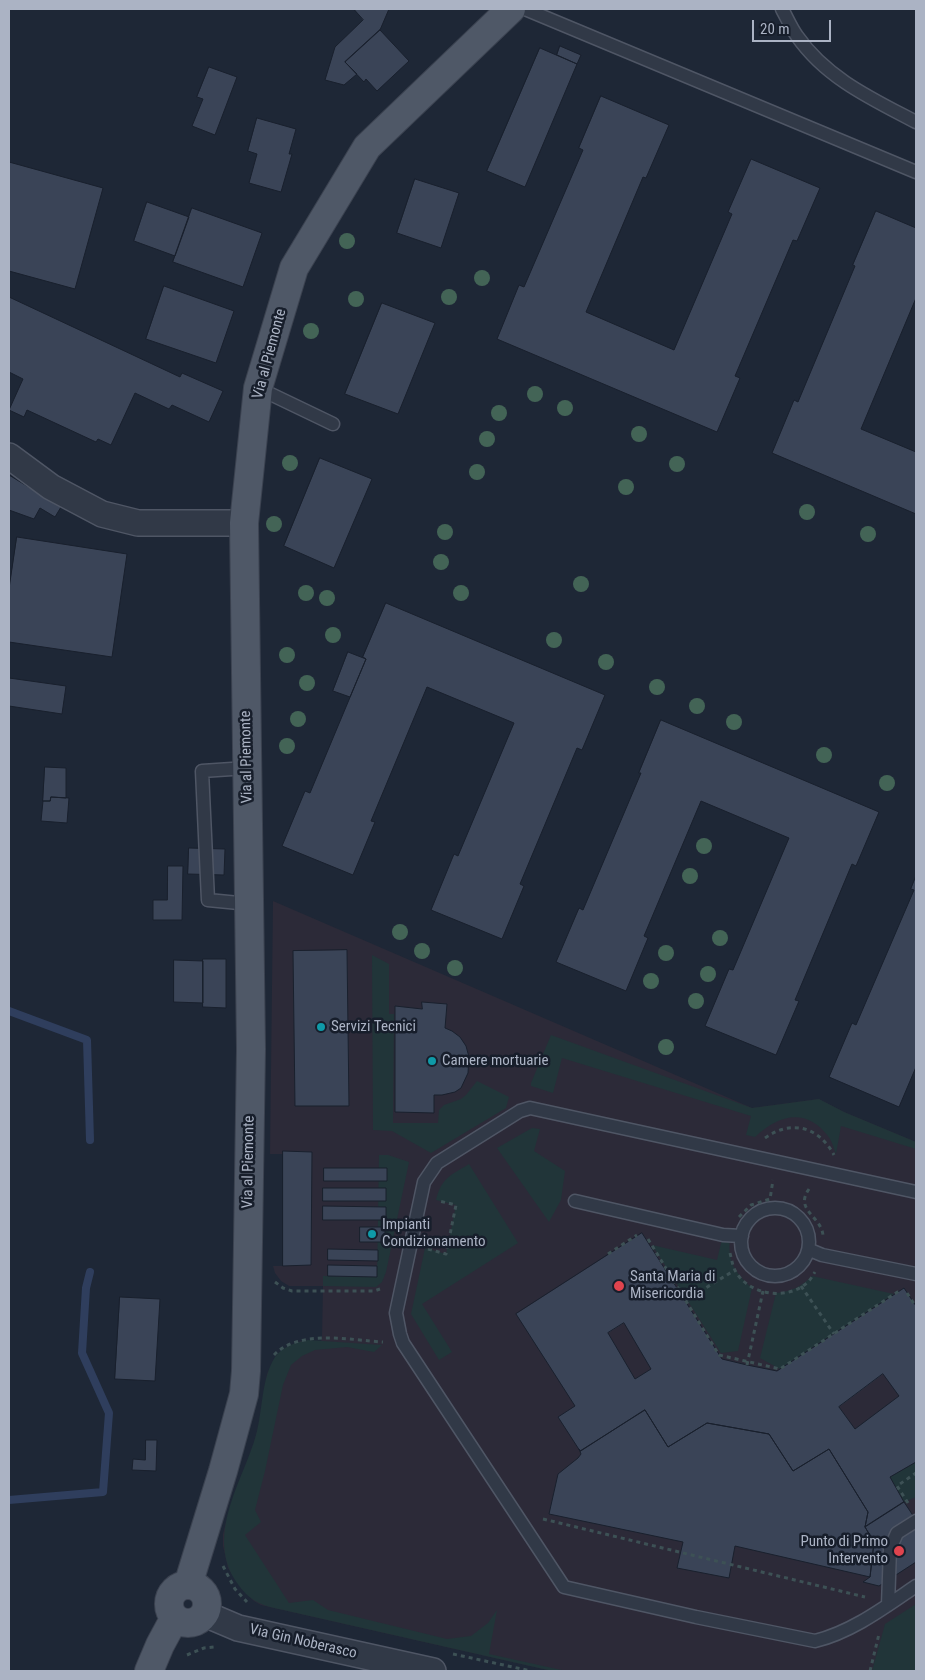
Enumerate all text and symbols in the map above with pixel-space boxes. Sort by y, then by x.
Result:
scale bar [755,10,834,42]
text: 20 m [760,20,790,38]
street label: Via al Piemonte [249,307,291,401]
street label: Via al Piemonte [237,710,257,804]
place label: Servizi Tecnici [331,1018,416,1036]
marker: Servizi Tecnici [315,1021,327,1033]
place label: Camere mortuarie [442,1052,549,1070]
marker: Camere mortuarie [426,1055,438,1067]
street label: Via al Piemonte [239,1115,259,1209]
place label: Impianti Condizionamento [382,1216,486,1251]
marker: Impianti Condizionamento [366,1228,378,1240]
place label: Santa Maria di Misericordia [630,1268,715,1303]
marker: Santa Maria di Misericordia [612,1279,626,1293]
place label: Punto di Primo Intervento [800,1533,888,1568]
marker: Punto di Primo Intervento [892,1544,906,1558]
street label: Via Gin Noberasco [248,1621,358,1663]

